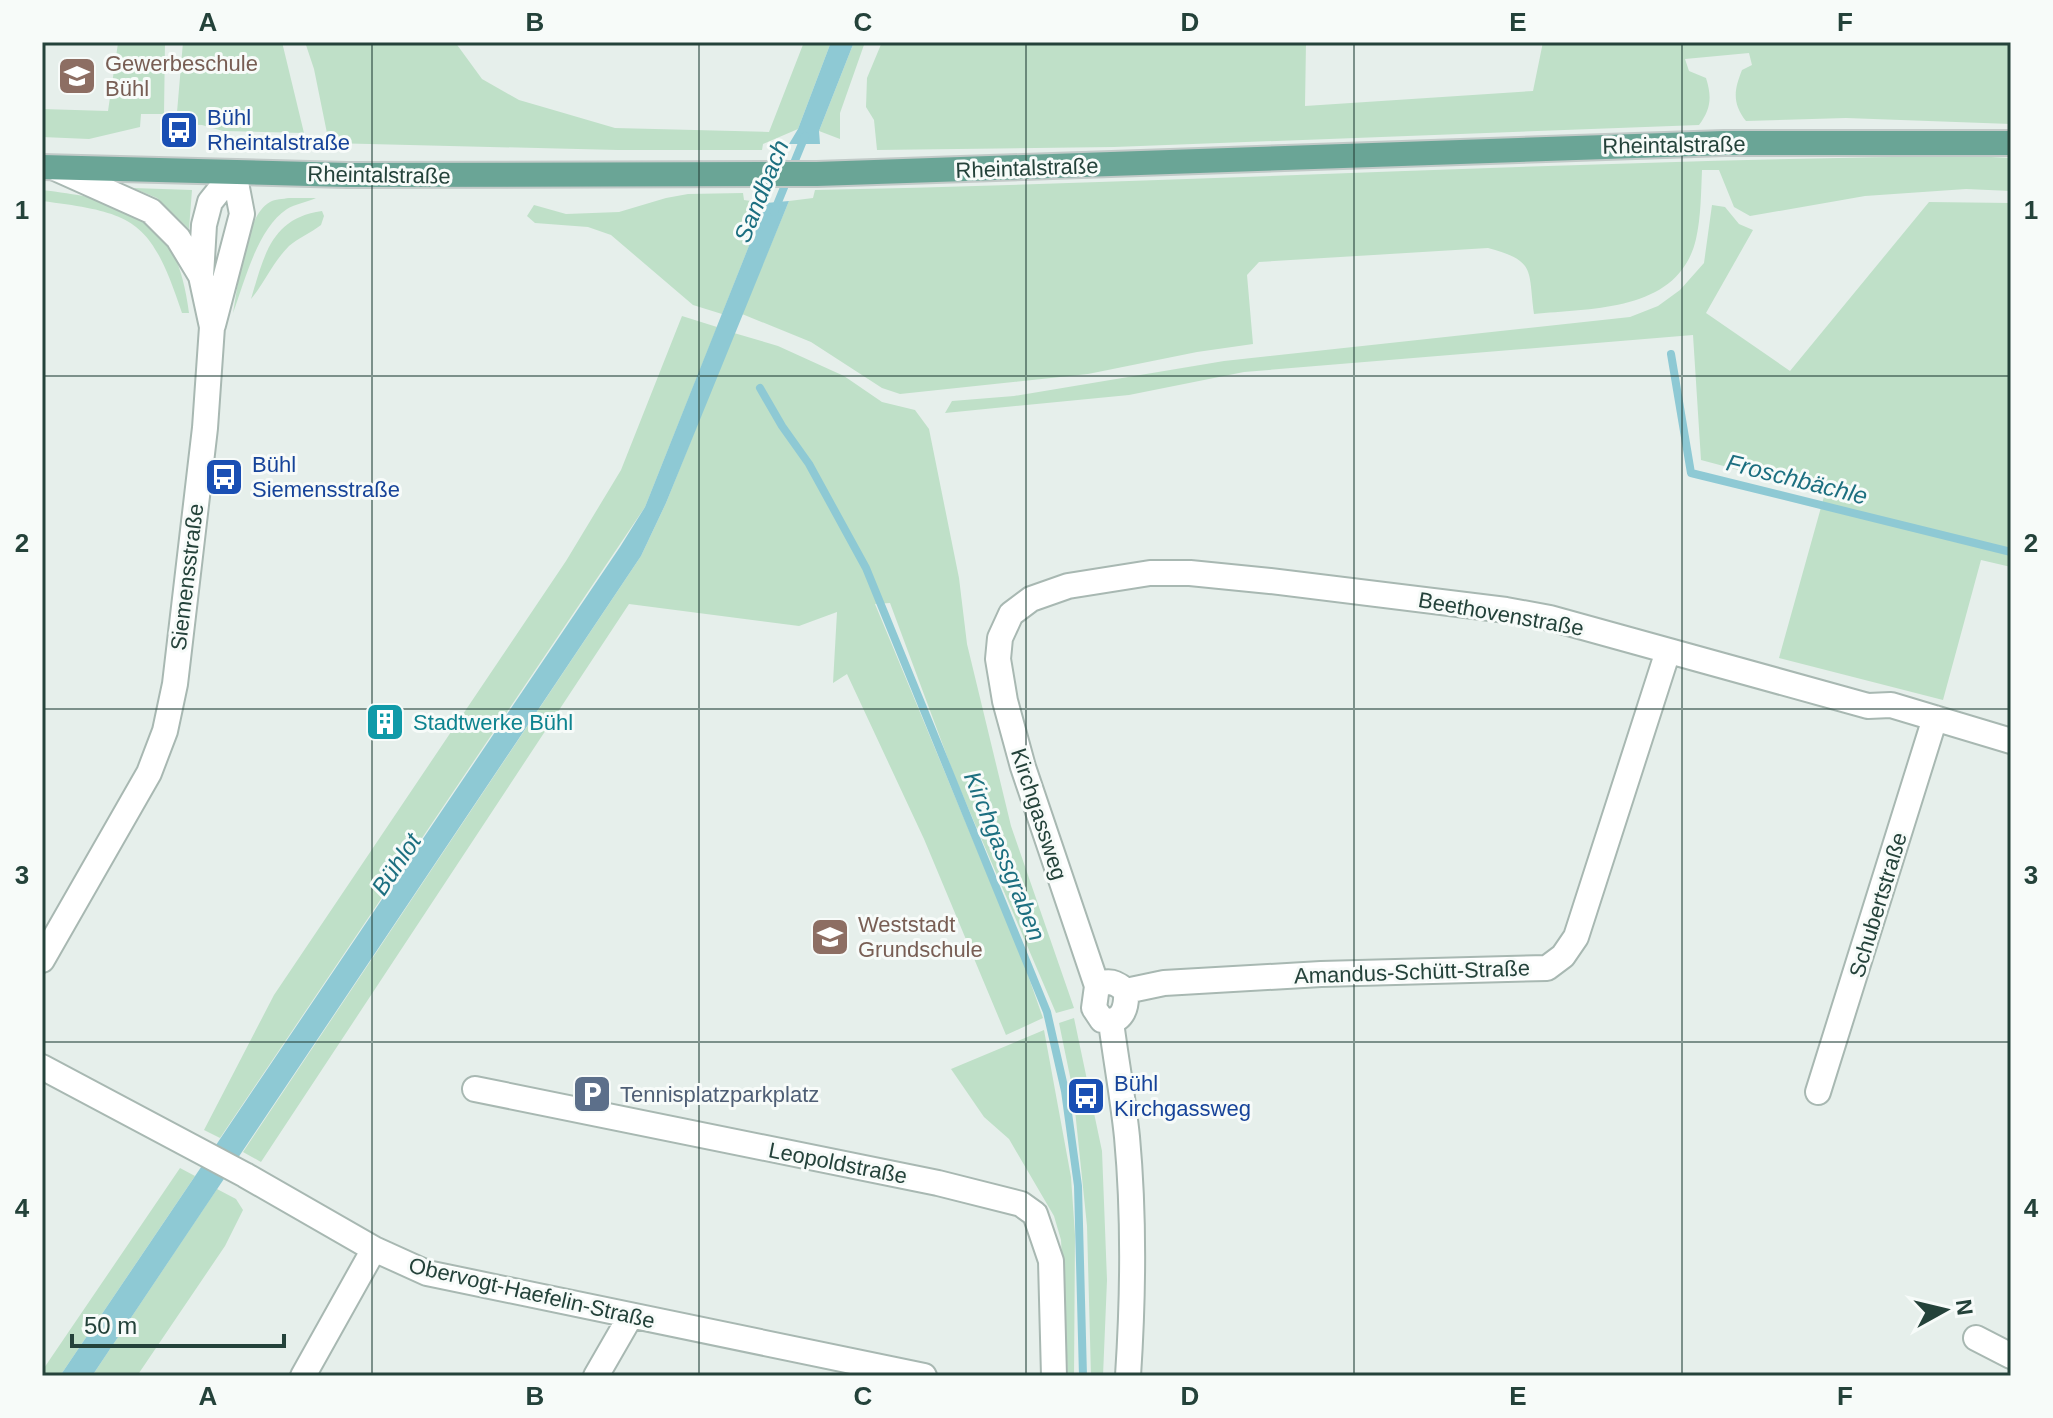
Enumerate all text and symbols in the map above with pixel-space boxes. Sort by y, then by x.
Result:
text: A [199,7,218,37]
text: B [526,7,544,37]
text: C [854,7,873,37]
text: D [1181,7,1199,37]
text: E [1509,7,1527,37]
text: F [1837,7,1853,37]
place label: Gewerbeschule Bühl [105,51,258,101]
school or university icon: Gewerbeschule Bühl [56,55,98,97]
place label: Bühl Rheintalstraße [207,105,350,155]
bus stop icon: Bühl Rheintalstraße [158,109,200,151]
street label: Rheintalstraße [1602,131,1746,159]
water label: Sandbach [728,136,794,246]
street label: Rheintalstraße [955,153,1099,183]
street label: Rheintalstraße [307,161,451,189]
text: 1 [15,195,29,225]
text: 1 [2024,195,2038,225]
water label: Froschbächle [1724,448,1870,510]
place label: Bühl Siemensstraße [252,452,400,502]
bus stop icon: Bühl Siemensstraße [203,456,245,498]
street label: Siemensstraße [166,502,208,652]
text: 2 [15,528,29,558]
text: 2 [2024,528,2038,558]
street label: Beethovenstraße [1416,587,1586,641]
building icon: Stadtwerke Bühl [364,701,406,743]
place label: Stadtwerke Bühl [413,710,573,735]
street label: Kirchgassweg [1006,745,1072,883]
water label: Kirchgassgraben [959,767,1051,945]
water label: Bühlot [366,827,427,900]
street label: Schubertstraße [1844,829,1912,981]
text: 3 [15,860,29,890]
text: 3 [2024,860,2038,890]
place label: Weststadt Grundschule [858,912,983,962]
school or university icon: Weststadt Grundschule [809,916,851,958]
street label: Amandus-Schütt-Straße [1294,955,1530,989]
place label: Bühl Kirchgassweg [1114,1071,1251,1121]
parking icon: Tennisplatzparkplatz [571,1073,613,1115]
bus stop icon: Bühl Kirchgassweg [1065,1075,1107,1117]
place label: Tennisplatzparkplatz [620,1082,819,1107]
street label: Leopoldstraße [767,1137,909,1189]
text: 4 [15,1193,30,1223]
text: 4 [2024,1193,2039,1223]
street label: Obervogt-Haefelin-Straße [406,1252,658,1334]
north arrow [1905,1270,1985,1350]
scale bar [72,1298,284,1348]
text: N [1951,1298,1978,1317]
text: 50 m [84,1312,137,1339]
text: A [199,1381,218,1411]
text: B [526,1381,544,1411]
text: C [854,1381,873,1411]
text: D [1181,1381,1199,1411]
text: E [1509,1381,1527,1411]
text: F [1837,1381,1853,1411]

